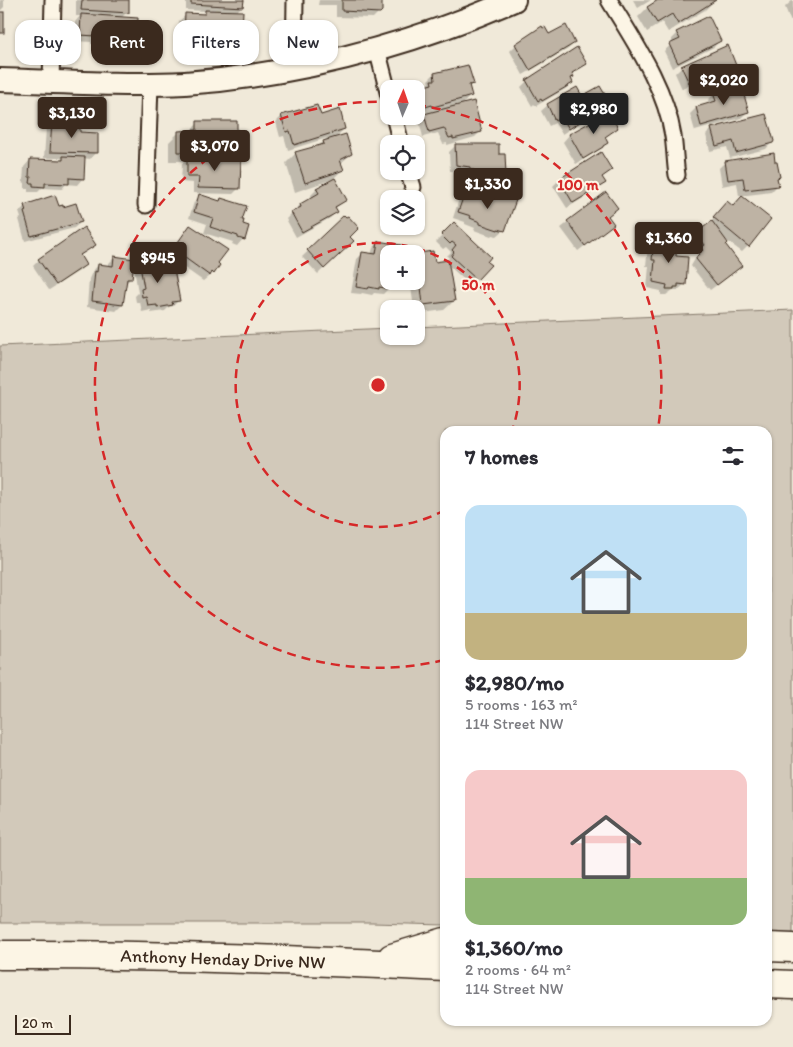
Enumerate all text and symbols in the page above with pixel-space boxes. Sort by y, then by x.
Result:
chip: Buy [15,20,81,65]
chip: Rent [91,20,163,65]
chip: Filters [173,20,259,65]
chip: New [269,20,338,65]
pin: $2,020 [683,64,765,106]
text: $2,020 [700,70,748,89]
north arrow [380,80,425,125]
map controls [380,80,425,345]
pin: $2,980 [553,92,635,135]
pin: $3,130 [31,96,113,139]
text: $2,980 [570,99,618,118]
text: $3,130 [49,103,95,122]
pin: $3,070 [174,130,256,172]
button: locate [380,135,425,180]
text: $3,070 [191,136,239,155]
pin: $1,330 [447,168,529,210]
text: $1,330 [465,174,511,193]
text: 100 m [557,176,599,194]
button: layers [380,190,425,235]
pin: $1,360 [628,222,710,264]
text: $1,360 [646,228,692,247]
pin: $945 [128,242,188,284]
button: + [380,245,425,290]
text: $945 [141,248,175,267]
text: 50 m [461,276,495,294]
button: − [380,300,425,345]
centre of rings [369,376,387,394]
icon: filters [719,442,747,470]
text: 7 homes [465,444,539,469]
icon: home [561,537,651,627]
text: $2,980/mo [465,670,564,695]
text: 5 rooms · 163 m² [465,695,577,714]
text: 114 Street NW [465,714,563,733]
icon: home [561,802,651,892]
text: $1,360/mo [465,935,563,960]
street label: Anthony Henday Drive NW [120,944,326,974]
text: 2 rooms · 64 m² [465,960,571,979]
text: 114 Street NW [465,979,563,998]
scale bar [15,1012,71,1035]
text: 20 m [22,1015,53,1032]

